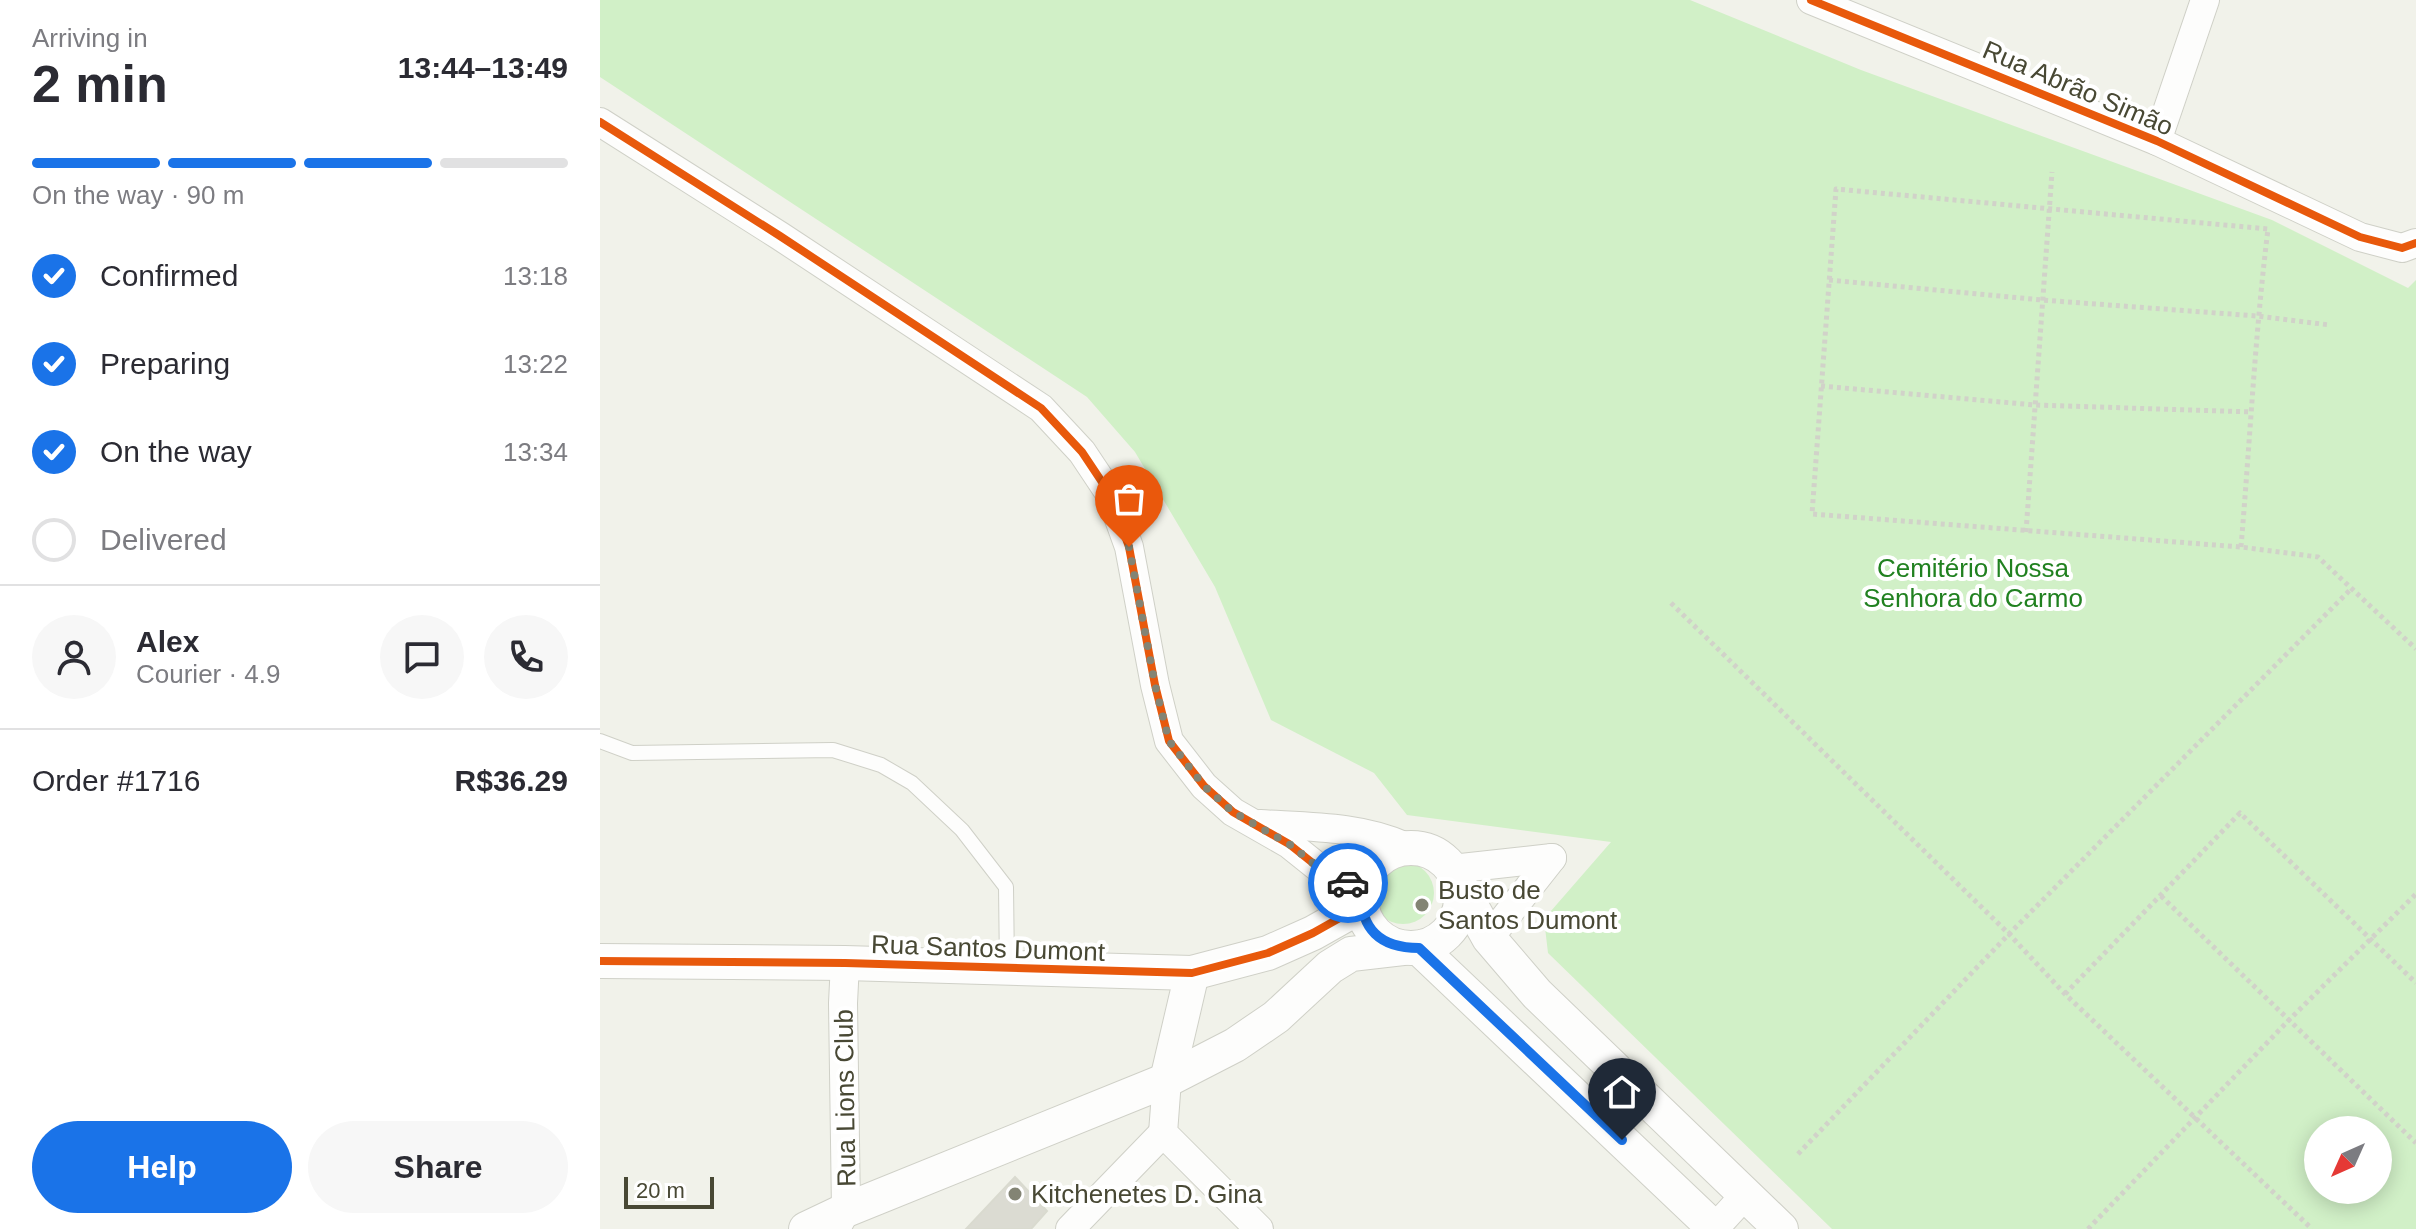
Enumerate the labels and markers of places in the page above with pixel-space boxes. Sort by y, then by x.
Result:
pin [1095,465,1163,547]
place label: Busto de Santos Dumont [1438,875,1618,935]
marker: Busto de Santos Dumont [1413,896,1431,914]
pin [1588,1058,1656,1140]
place label: Kitchenetes D. Gina [1031,1179,1263,1209]
marker: Kitchenetes D. Gina [1006,1185,1024,1203]

